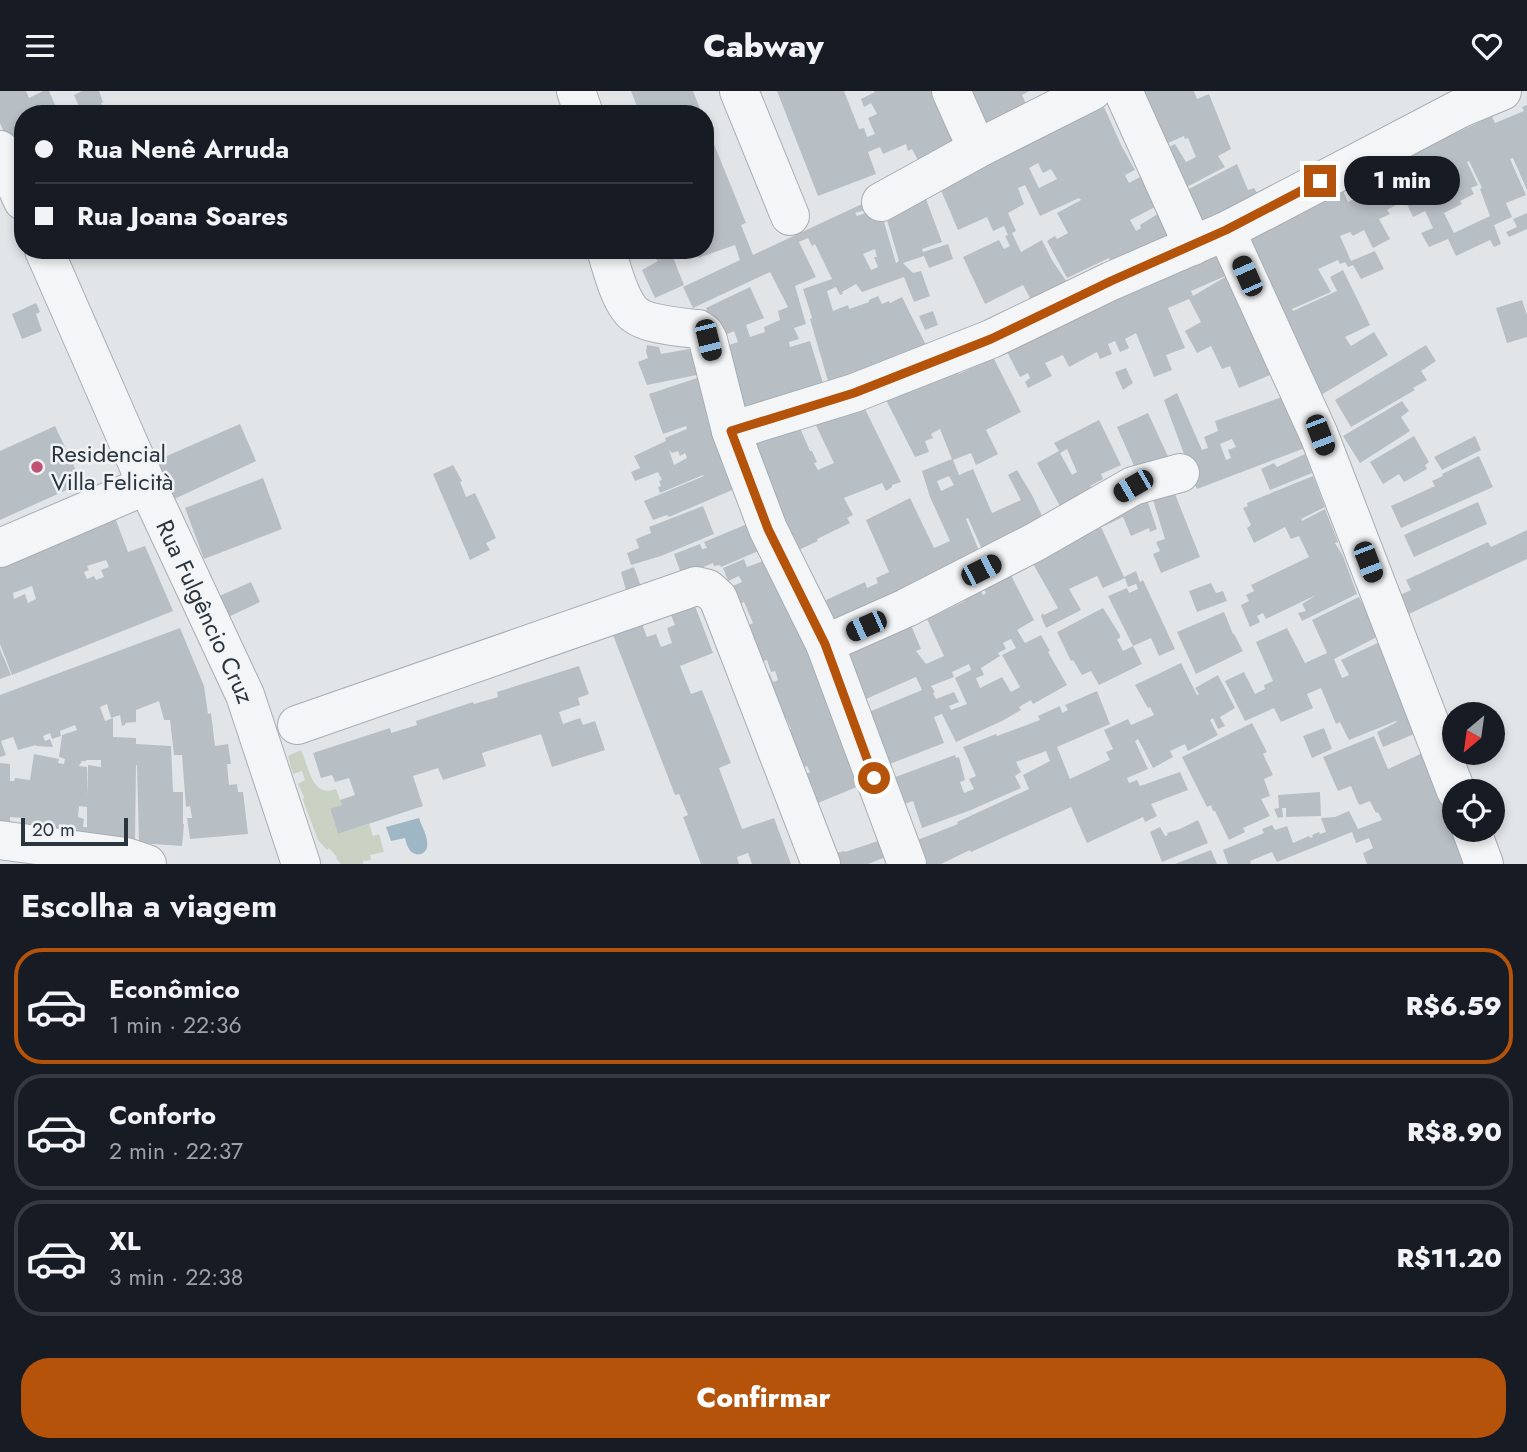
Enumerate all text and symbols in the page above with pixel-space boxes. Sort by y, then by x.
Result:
text: Cabway [703,23,824,69]
icon: menu [21,27,59,65]
icon: heart [1468,27,1506,65]
text: Rua Nenê Arruda [77,130,289,168]
callout: 1 min [1344,157,1460,205]
text: 1 min [1373,163,1431,197]
route end [1304,165,1336,197]
text: Rua Joana Soares [77,197,288,235]
car [1229,253,1266,299]
car [693,317,724,363]
car [1303,412,1338,458]
place label: Residencial Villa Felicità [51,436,173,499]
marker: Residencial Villa Felicità [29,459,45,475]
car [1110,466,1157,506]
street label: Rua Fulgêncio Cruz [148,514,264,708]
car [1351,539,1386,585]
car [958,551,1005,589]
car [843,608,890,644]
north arrow [1442,702,1505,765]
map controls [1442,702,1505,842]
route start [858,762,890,794]
button: locate [1442,779,1505,842]
scale bar [21,815,128,847]
text: 20 m [32,816,75,843]
text: Escolha a viagem [21,883,277,929]
text: Econômico [109,970,240,1008]
icon: car [25,975,88,1038]
text: R$6.59 [1406,987,1502,1025]
text: 1 min · 22:36 [109,1008,242,1042]
text: Conforto [109,1096,216,1134]
icon: car [25,1101,88,1164]
text: R$8.90 [1407,1113,1502,1151]
text: 2 min · 22:37 [109,1134,243,1168]
text: XL [109,1222,141,1260]
icon: car [25,1227,88,1290]
text: R$11.20 [1397,1239,1502,1277]
text: 3 min · 22:38 [109,1260,243,1294]
button: Confirmar [21,1358,1506,1438]

